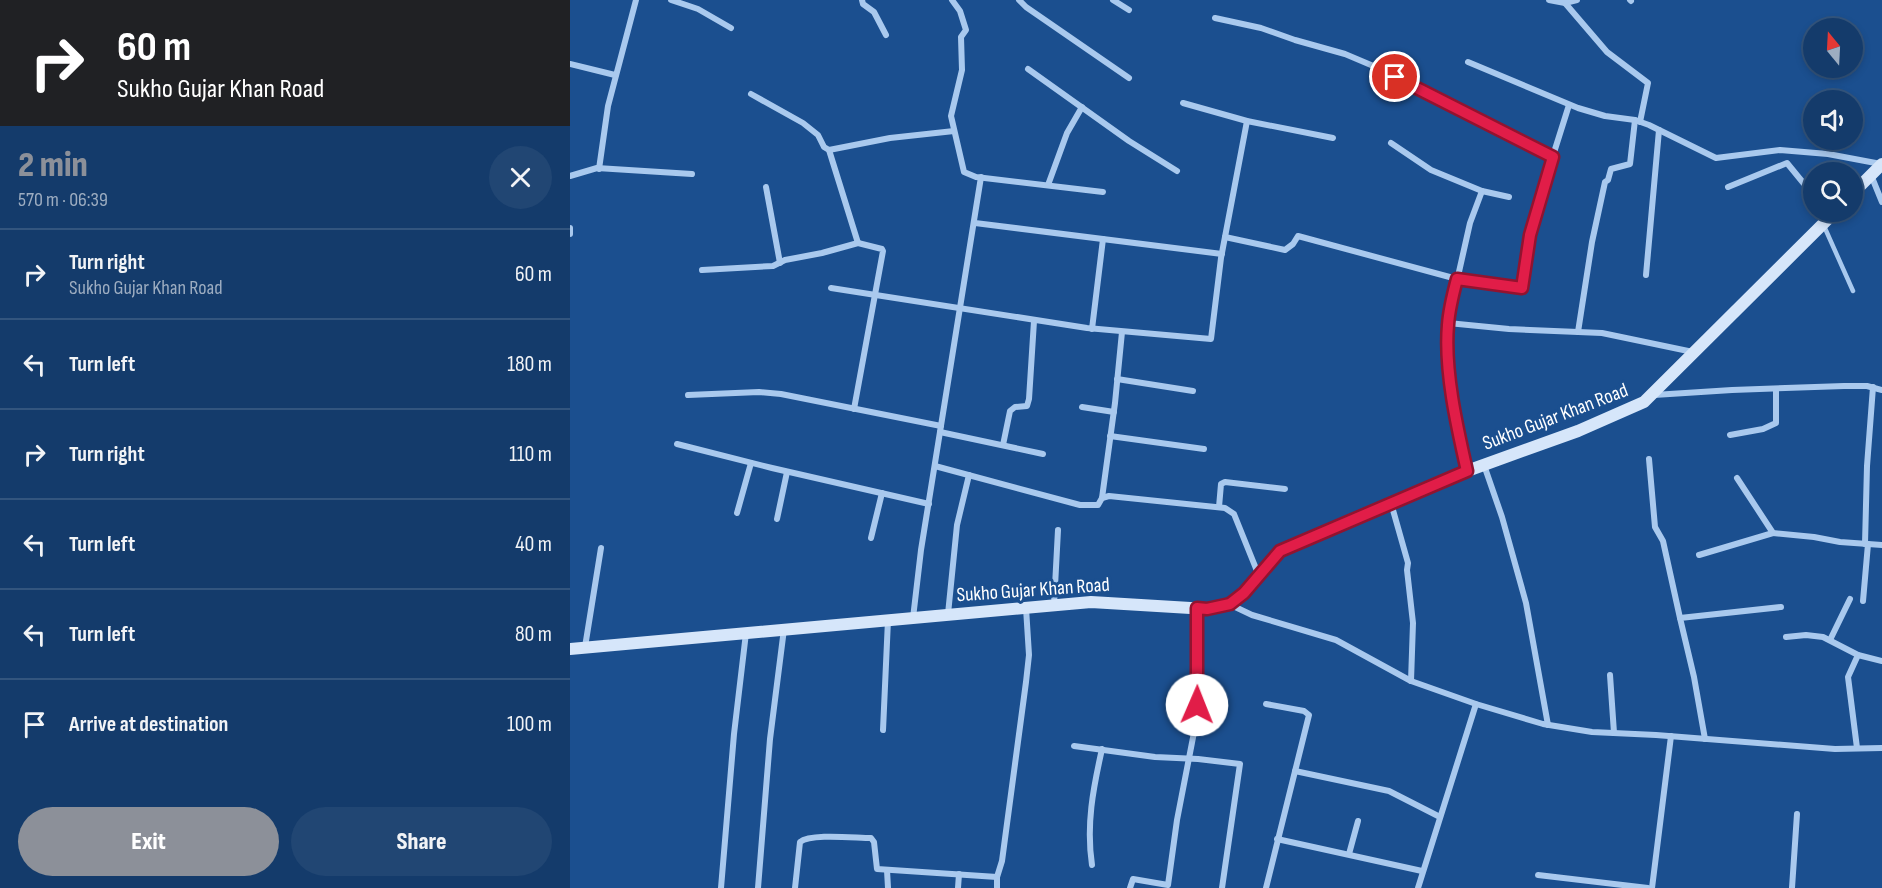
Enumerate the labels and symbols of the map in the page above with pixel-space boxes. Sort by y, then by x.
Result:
north arrow [1803,18,1863,78]
pin [1369,51,1420,102]
street label: Sukho Gujar Khan Road [1479,378,1631,456]
street label: Sukho Gujar Khan Road [956,573,1111,607]
position arrow [1165,673,1229,737]

